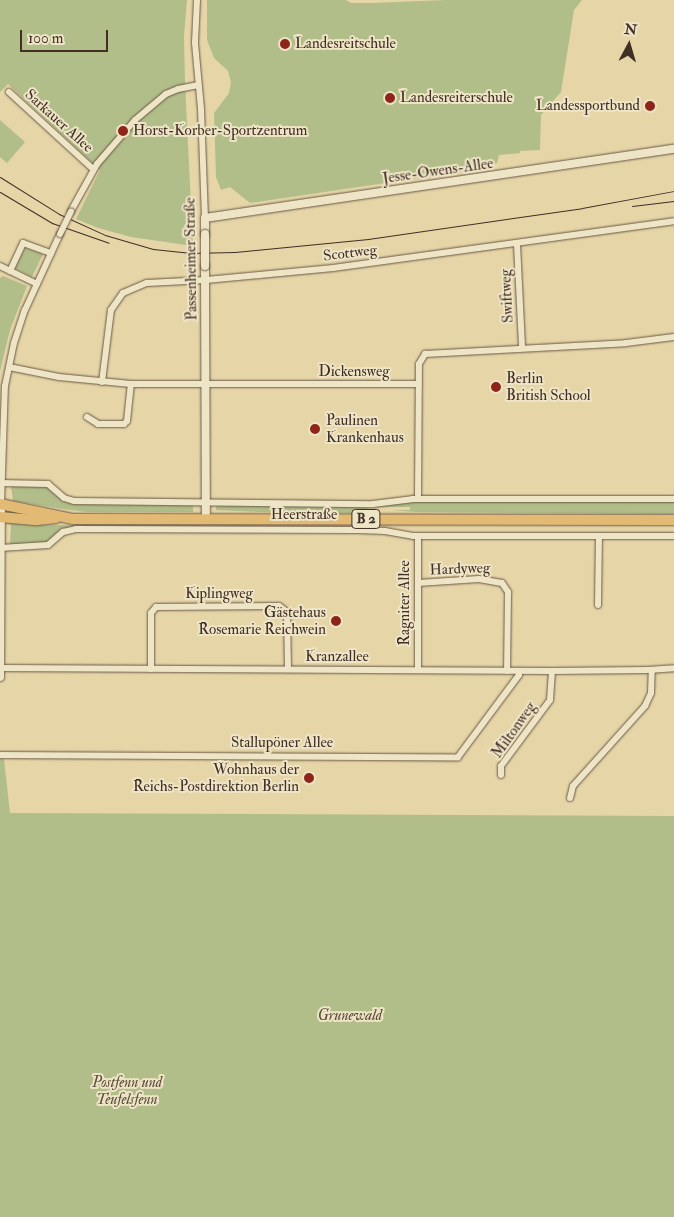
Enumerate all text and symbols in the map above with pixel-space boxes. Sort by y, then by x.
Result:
scale bar [22,20,110,52]
north arrow [604,20,654,70]
text: N [623,20,638,39]
text: 100 m [28,29,63,48]
place label: Landesreitschule [295,35,396,53]
marker: Landesreitschule [279,38,291,50]
street label: Sarkauer Allee [21,86,97,156]
place label: Landesreiterschule [400,89,513,107]
marker: Landesreiterschule [384,92,396,104]
place label: Landessportbund [536,97,640,115]
marker: Landessportbund [644,100,656,112]
place label: Horst-Korber-Sportzentrum [133,122,307,140]
marker: Horst-Korber-Sportzentrum [117,125,129,137]
street label: Jesse-Owens-Allee [382,154,494,188]
street label: Passenheimer Straße [181,197,201,321]
street label: Scottweg [322,241,378,265]
street label: Swiftweg [497,269,517,323]
street label: Dickensweg [318,363,390,381]
place label: Berlin British School [506,369,591,404]
marker: Berlin British School [490,381,502,393]
place label: Paulinen Krankenhaus [326,411,404,446]
marker: Paulinen Krankenhaus [308,422,322,436]
street label: Heerstraße [271,506,337,524]
road number: B 2 [351,508,381,530]
street label: Hardyweg [429,559,491,579]
street label: Ragniter Allee [396,560,414,646]
street label: Kiplingweg [185,585,253,603]
place label: Gästehaus Rosemarie Reichwein [198,603,326,638]
marker: Gästehaus Rosemarie Reichwein [330,615,342,627]
street label: Kranzallee [305,648,369,666]
street label: Miltonweg [488,698,540,762]
street label: Stallupöner Allee [231,734,333,752]
place label: Wohnhaus der Reichs-Postdirektion Berlin [133,760,299,795]
marker: Wohnhaus der Reichs-Postdirektion Berlin [303,772,315,784]
park label: Grunewald [318,1007,382,1025]
park label: Postfenn und Teufelsfenn [92,1073,162,1108]

